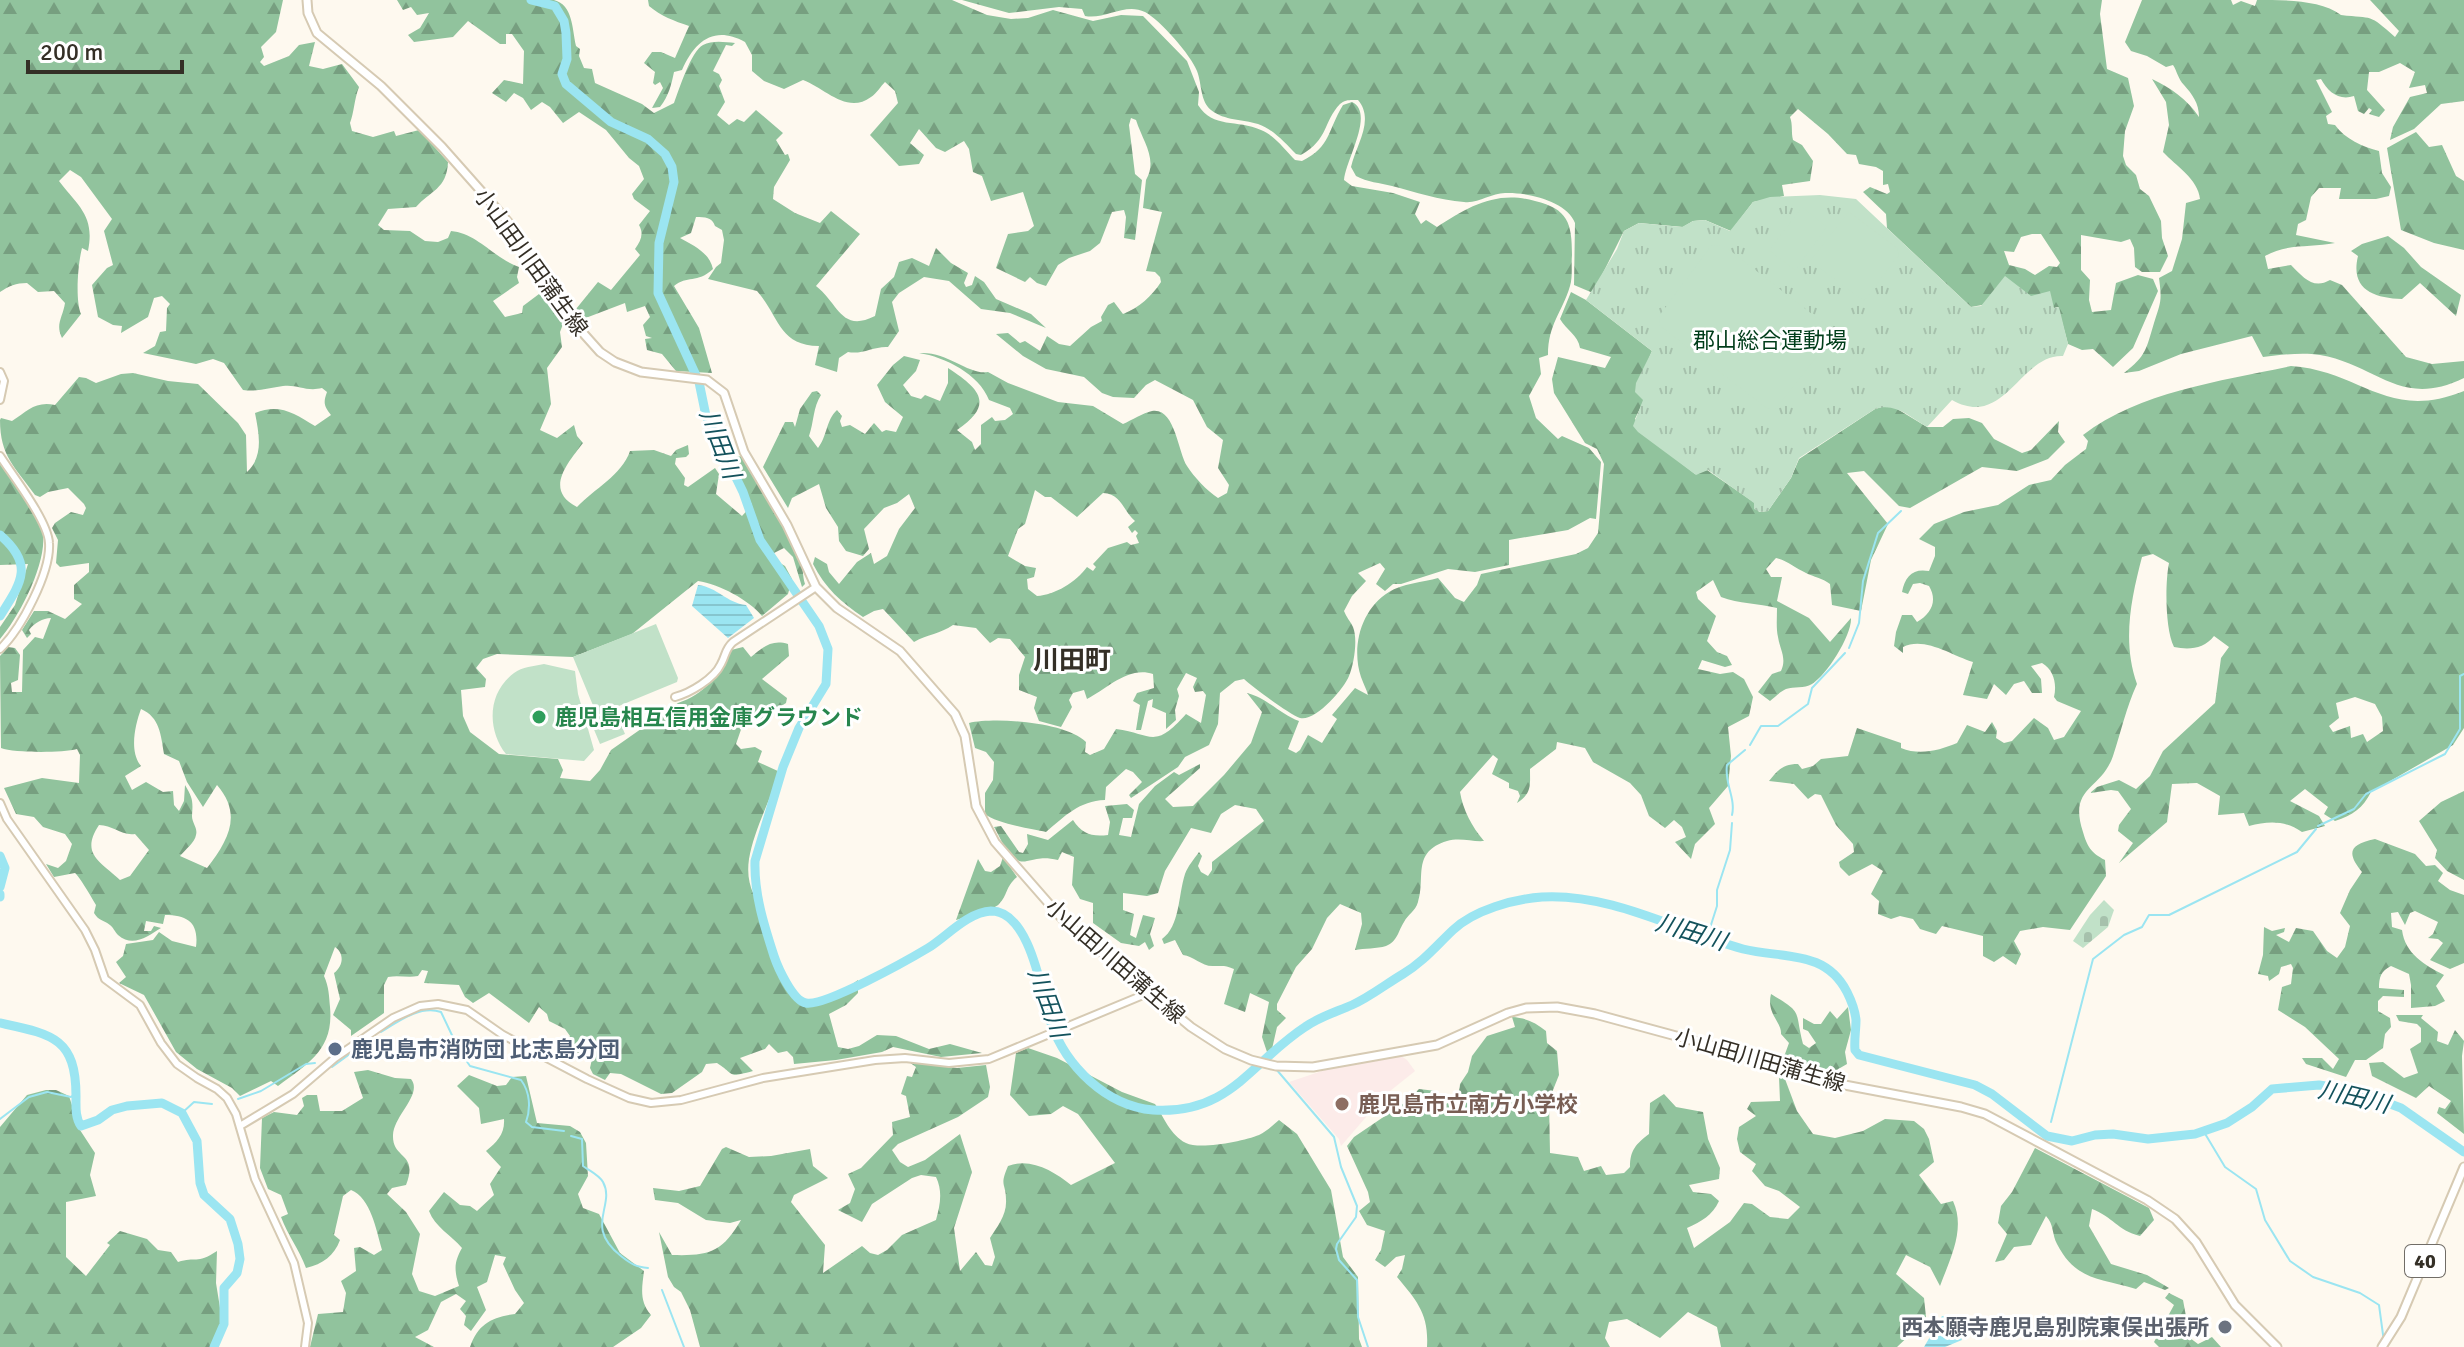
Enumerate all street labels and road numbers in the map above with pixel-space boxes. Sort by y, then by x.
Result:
street label: 小山田川田蒲生線 [468,183,594,341]
street label: 小山田川田蒲生線 [1040,893,1190,1029]
street label: 小山田川田蒲生線 [1672,1023,1848,1097]
road number: 40 [2405,1245,2445,1277]

